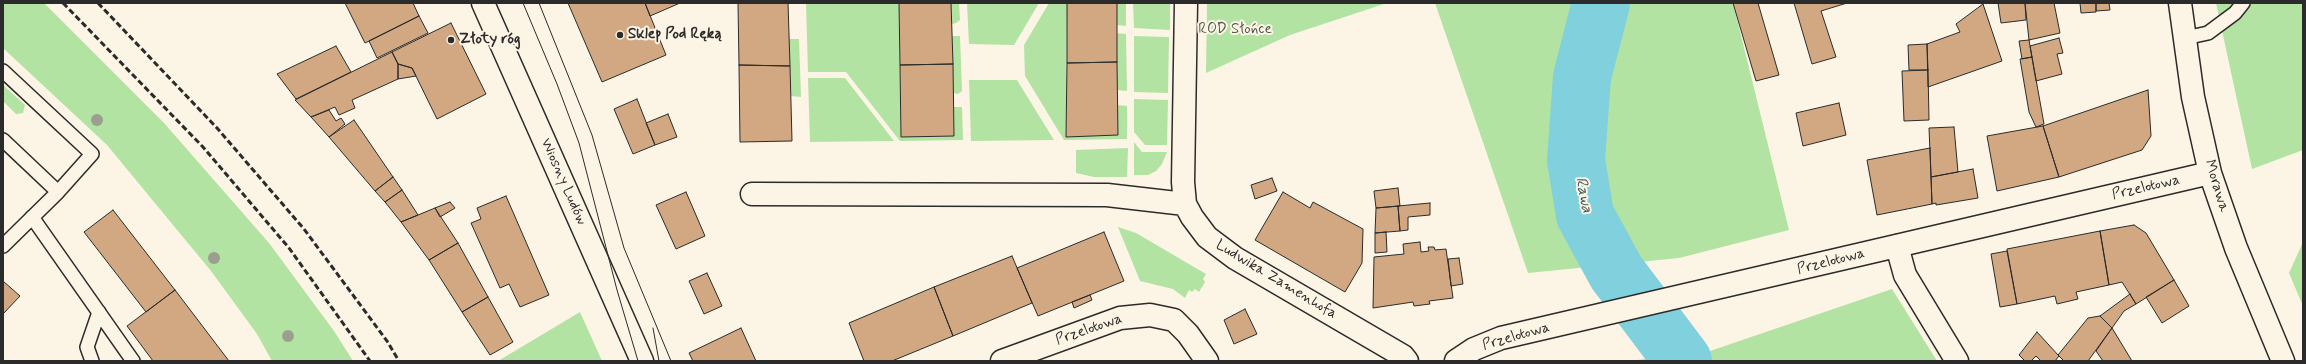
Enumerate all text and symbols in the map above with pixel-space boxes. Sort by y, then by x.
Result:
park label: ROD Słońce [1198,21,1272,39]
place label: Sklep Pod Ręką [628,26,722,44]
marker: Sklep Pod Ręką [615,30,625,40]
place label: Złoty róg [459,31,521,49]
marker: Złoty róg [446,35,456,45]
street label: Wiosny Ludów [536,136,590,228]
street label: Morawa [2200,158,2232,214]
street label: Przelotowa [2110,171,2182,205]
water label: Rawa [1570,176,1596,214]
street label: Ludwika Zamenhofa [1212,237,1340,323]
street label: Przelotowa [1795,245,1867,279]
street label: Przelotowa [1053,310,1125,350]
street label: Przelotowa [1480,319,1552,355]

